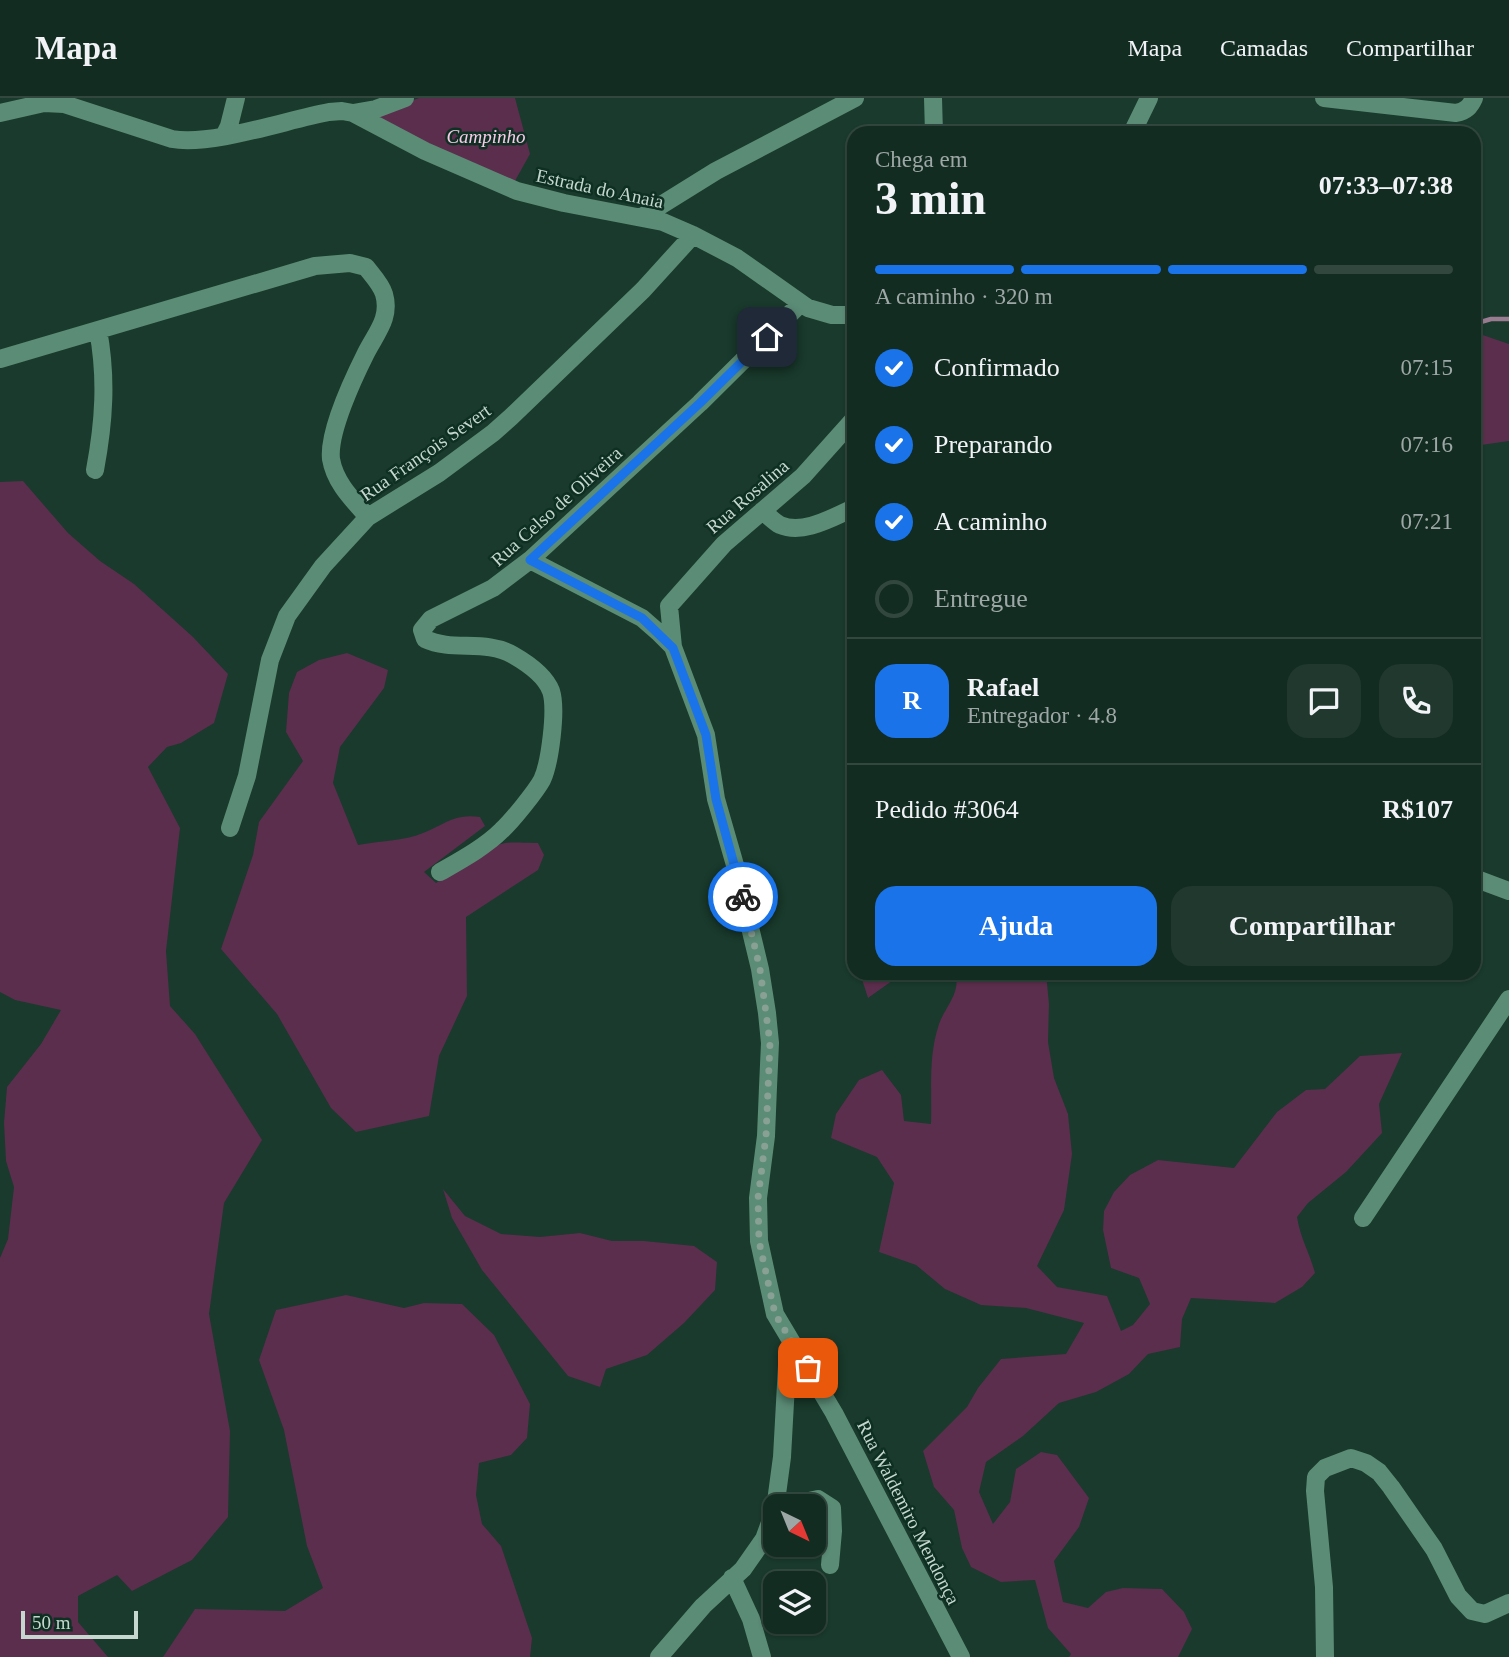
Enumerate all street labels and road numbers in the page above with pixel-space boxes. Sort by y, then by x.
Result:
street label: Estrada do Anaia [534,165,666,212]
street label: Rua François Severt [356,399,495,505]
street label: Rua Celso de Oliveira [487,442,626,570]
street label: Rua Rosalina [702,455,793,538]
street label: Rua Waldemiro Mendonça [853,1417,964,1608]

